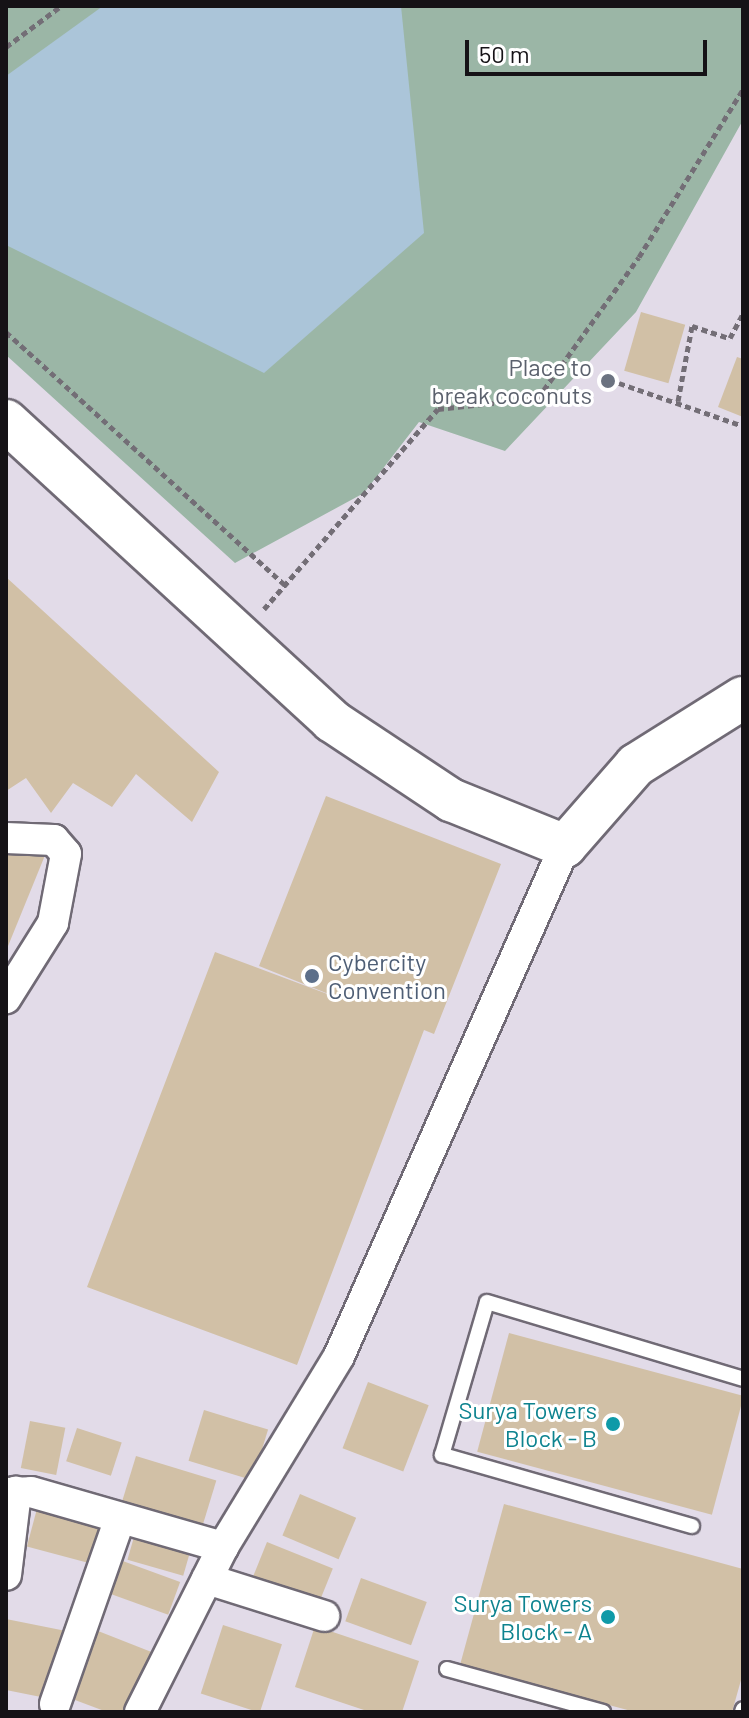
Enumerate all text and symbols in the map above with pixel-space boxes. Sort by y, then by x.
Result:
scale bar [469,24,711,74]
text: 50 m [479,39,530,68]
place label: Place to break coconuts [431,353,592,409]
marker: Place to break coconuts [599,372,617,390]
place label: Cybercity Convention [328,948,446,1004]
marker: Cybercity Convention [303,967,321,985]
place label: Surya Towers Block - B [458,1396,597,1452]
marker: Surya Towers Block - B [604,1415,622,1433]
place label: Surya Towers Block - A [453,1589,592,1645]
marker: Surya Towers Block - A [599,1608,617,1626]

